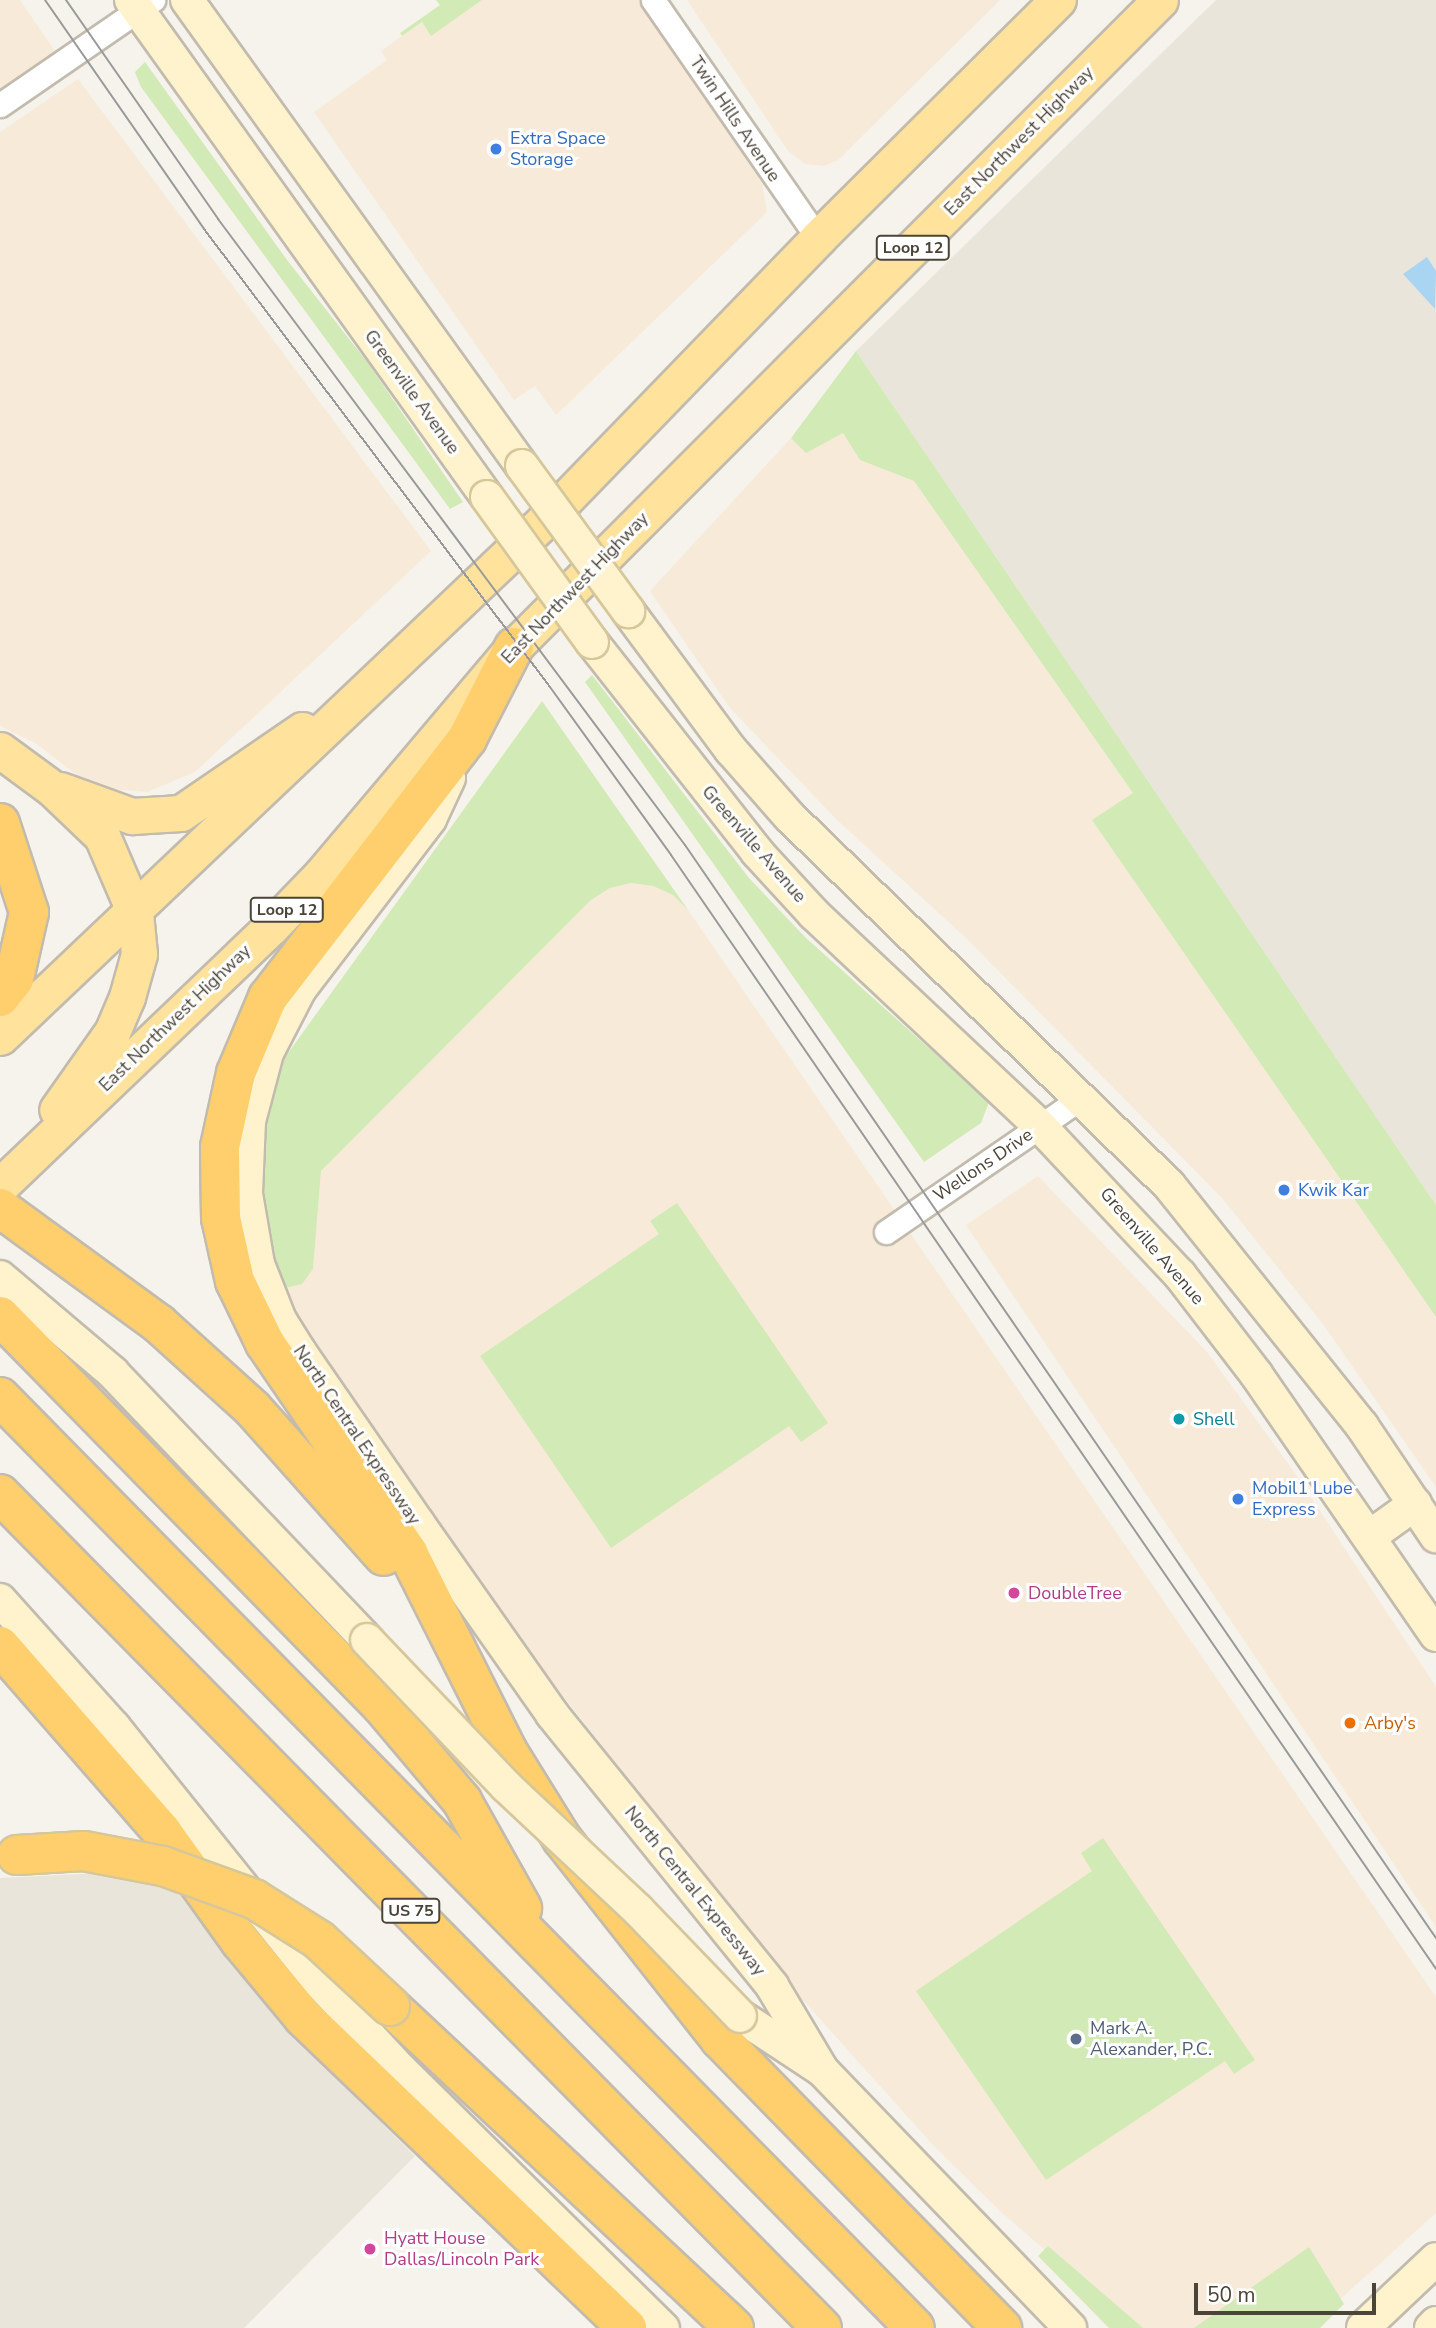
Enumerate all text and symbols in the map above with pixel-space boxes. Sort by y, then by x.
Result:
street label: Twin Hills Avenue [685,52,785,186]
street label: East Northwest Highway [940,62,1098,220]
place label: Extra Space Storage [510,128,606,170]
marker: Extra Space Storage [488,141,504,157]
road number: Loop 12 [874,236,951,260]
street label: Greenville Avenue [360,326,464,458]
street label: East Northwest Highway [497,508,653,668]
street label: Greenville Avenue [697,781,811,907]
road number: Loop 12 [248,898,326,922]
street label: East Northwest Highway [95,940,255,1096]
street label: Wellons Drive [929,1124,1037,1206]
place label: Kwik Kar [1298,1179,1369,1201]
marker: Kwik Kar [1276,1182,1292,1198]
street label: Greenville Avenue [1095,1183,1209,1309]
street label: North Central Expressway [289,1341,425,1529]
place label: Shell [1193,1408,1235,1430]
marker: Shell [1171,1411,1187,1427]
place label: Mobil1 Lube Express [1252,1478,1353,1520]
marker: Mobil1 Lube Express [1230,1491,1246,1507]
place label: DoubleTree [1028,1582,1122,1604]
marker: DoubleTree [1006,1585,1022,1601]
place label: Arby's [1364,1712,1416,1734]
marker: Arby's [1342,1715,1358,1731]
street label: North Central Expressway [620,1802,770,1980]
road number: US 75 [381,1898,441,1924]
place label: Mark A. Alexander, P.C. [1090,2018,1212,2060]
marker: Mark A. Alexander, P.C. [1068,2031,1084,2047]
place label: Hyatt House Dallas/Lincoln Park [384,2228,539,2270]
marker: Hyatt House Dallas/Lincoln Park [362,2241,378,2257]
scale bar [1198,2268,1380,2312]
text: 50 m [1207,2281,1256,2309]

